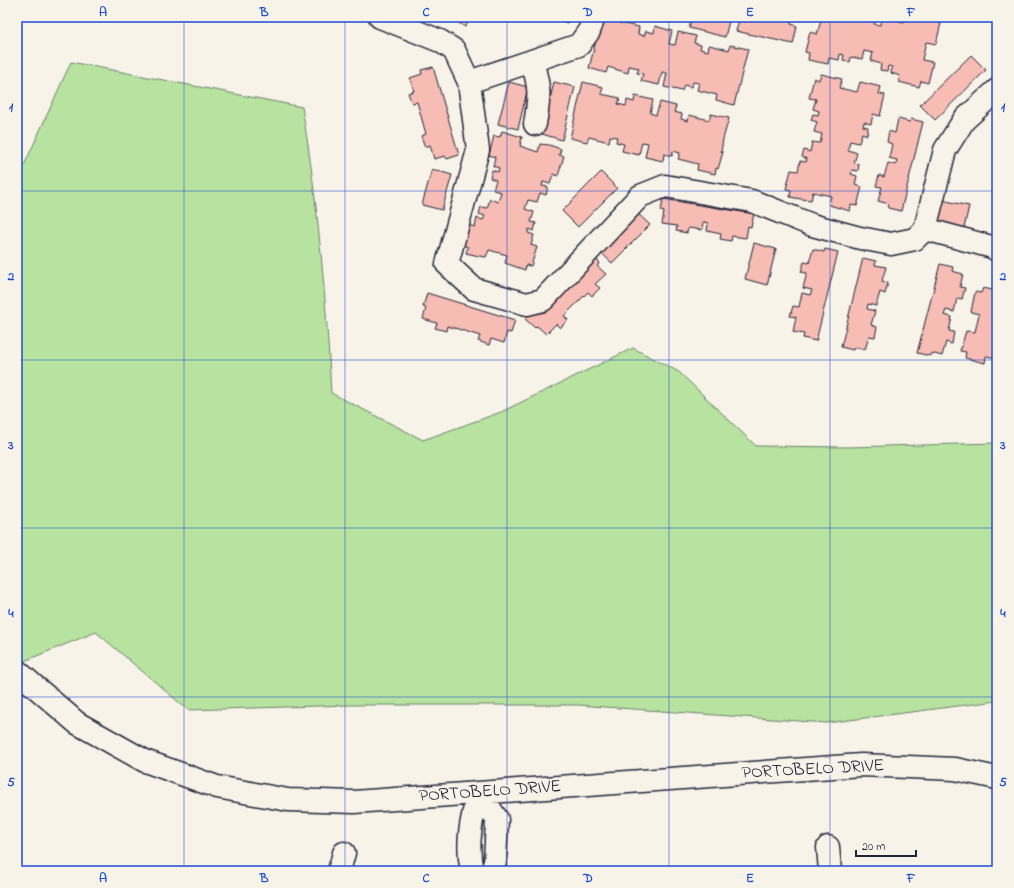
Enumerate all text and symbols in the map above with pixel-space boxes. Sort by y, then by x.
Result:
text: A [99,3,107,22]
text: B [259,3,269,22]
text: C [422,3,430,22]
text: D [582,3,593,22]
text: E [746,3,754,22]
text: F [906,3,916,22]
text: 1 [9,98,14,117]
text: 1 [1001,98,1006,117]
text: 2 [7,267,15,286]
text: 2 [999,267,1007,286]
text: 3 [7,436,14,455]
text: 3 [999,436,1006,455]
text: 4 [7,604,14,623]
text: 4 [999,604,1006,623]
street label: PORTOBELO DRIVE [741,753,885,787]
text: 5 [7,773,15,792]
text: 5 [999,773,1007,792]
street label: PORTOBELO DRIVE [418,774,562,810]
scale bar [856,832,916,858]
text: 20 m [862,838,885,856]
text: A [99,869,107,888]
text: B [259,869,269,888]
text: C [422,869,430,888]
text: D [582,869,593,888]
text: E [746,869,754,888]
text: F [906,869,916,888]

